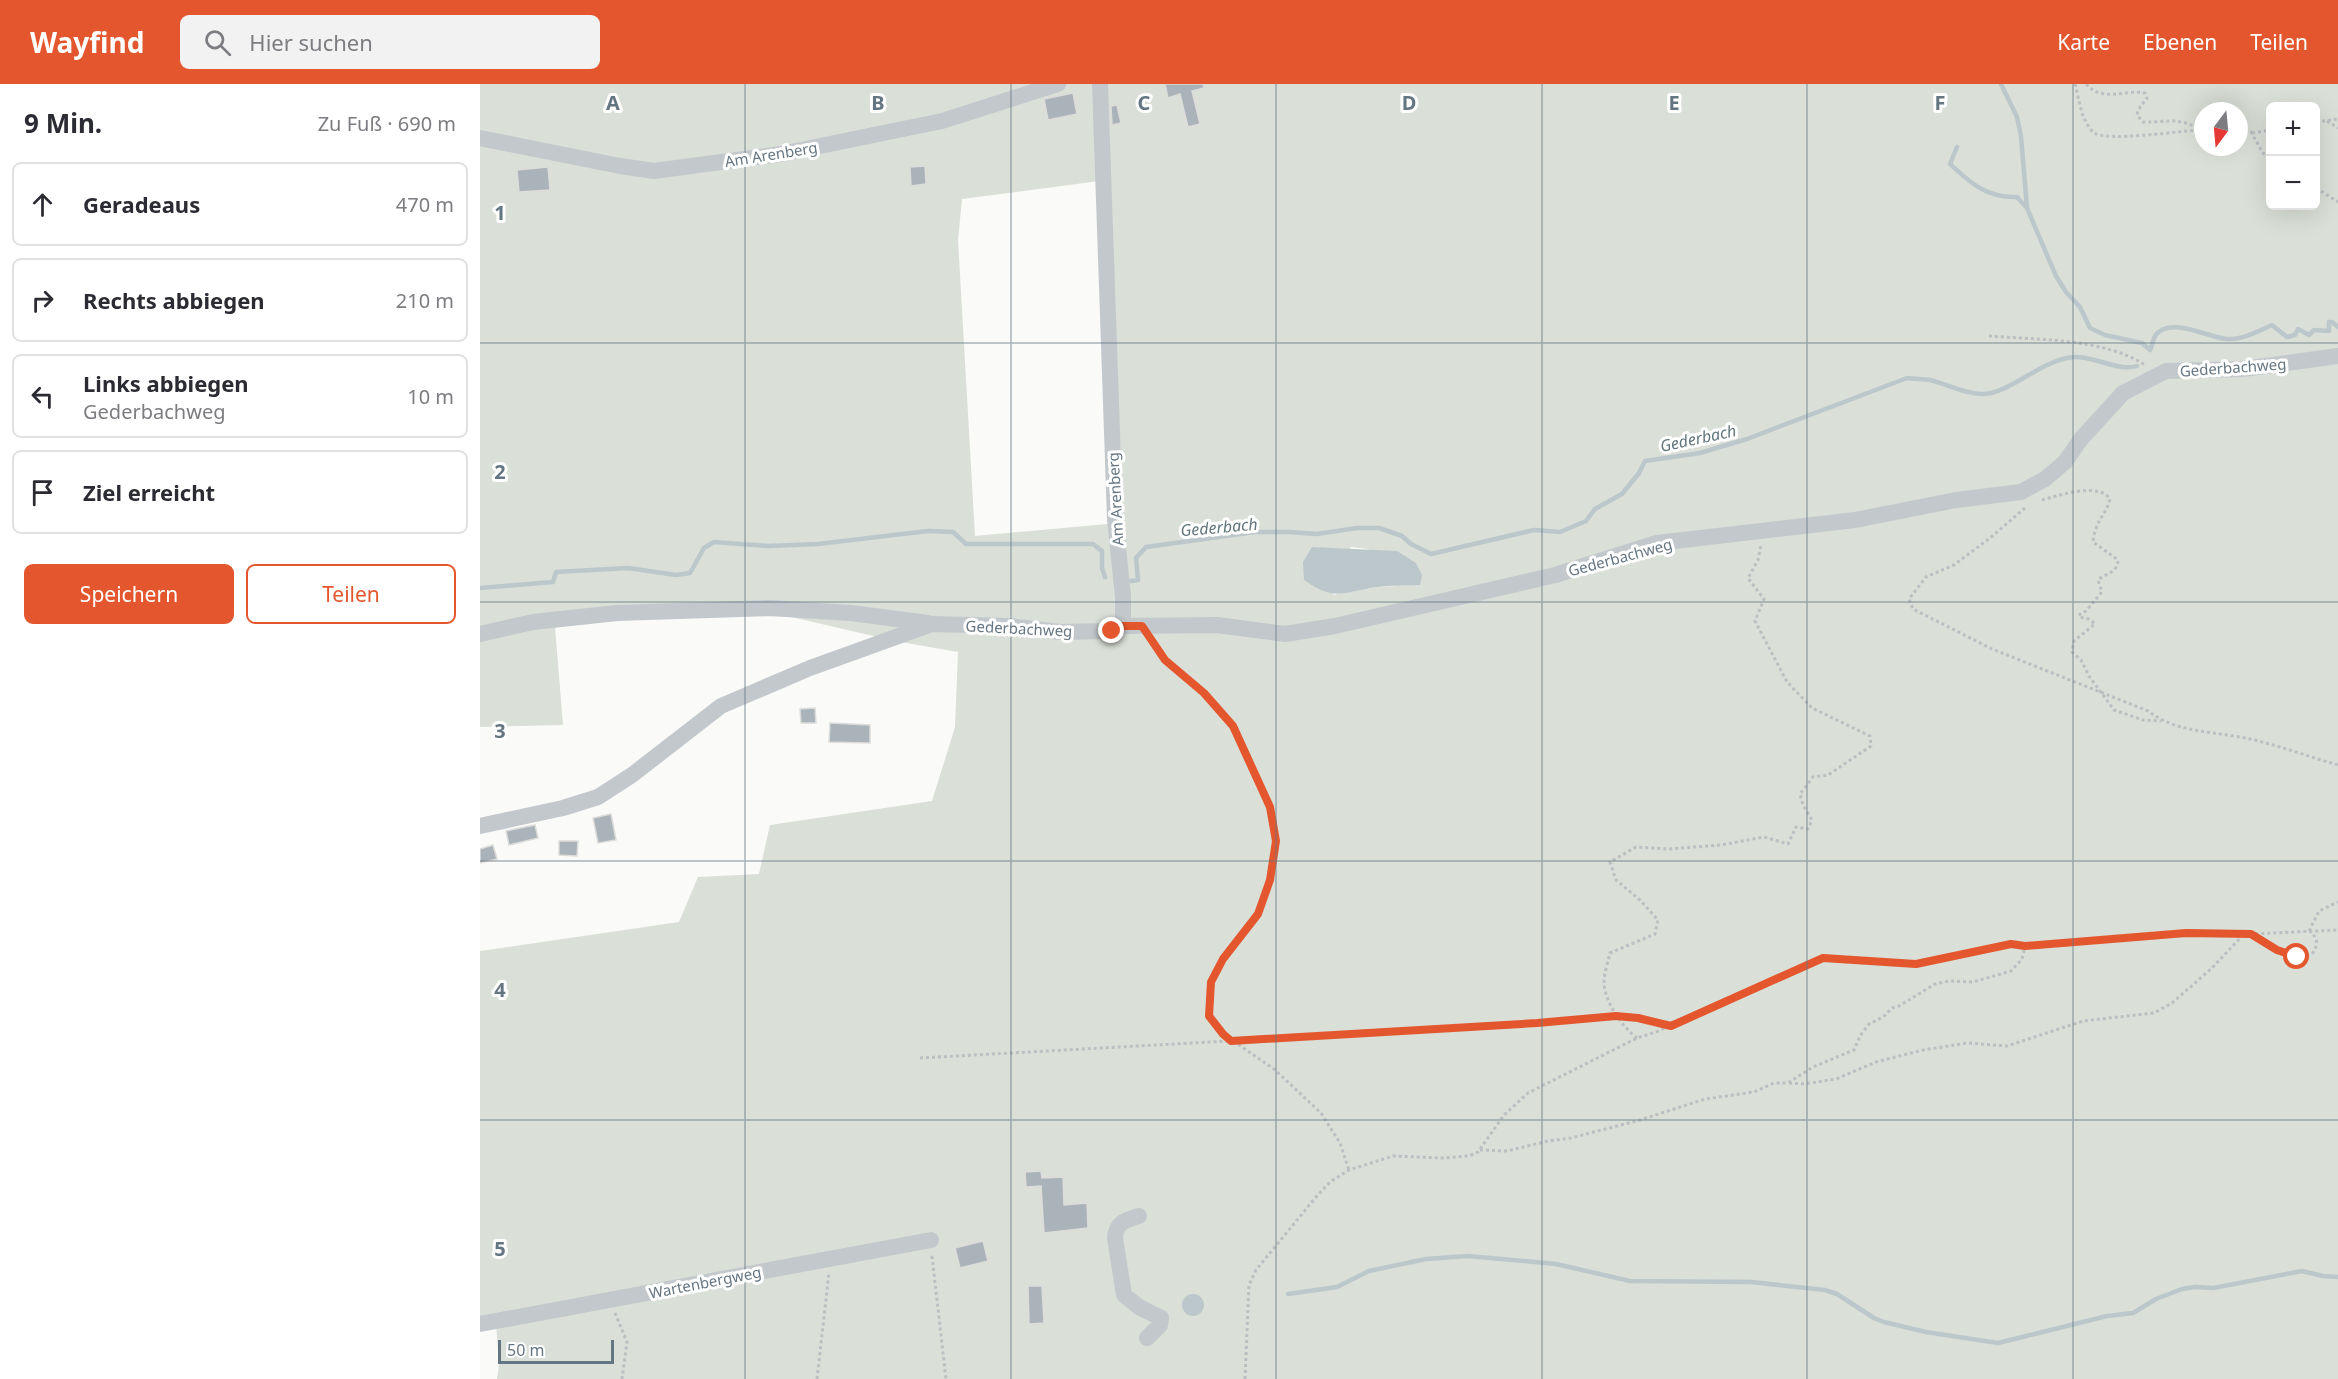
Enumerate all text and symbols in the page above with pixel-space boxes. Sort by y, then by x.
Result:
search box [180,15,600,69]
text: Wayfind [30,23,144,61]
icon: search [201,26,234,59]
text: Hier suchen [249,27,373,57]
text: Karte [2057,28,2110,56]
text: Ebenen [2143,28,2217,56]
text: Teilen [2250,28,2308,56]
text: A [606,89,620,116]
text: B [871,89,885,116]
text: C [1138,89,1151,116]
text: D [1402,89,1416,116]
text: E [1668,89,1680,116]
text: F [1935,89,1945,116]
north arrow [2194,102,2248,156]
map controls [2266,102,2320,210]
button: + [2266,102,2320,156]
text: 9 Min. [24,105,102,141]
text: Zu Fuß · 690 m [318,110,456,137]
street label: Am Arenberg [723,137,819,171]
button: − [2266,156,2320,210]
icon: ahead [26,188,59,221]
text: Geradeaus [83,189,200,219]
text: 470 m [396,191,454,218]
text: 1 [494,199,506,226]
icon: right [26,284,59,317]
text: Rechts abbiegen [83,285,265,315]
text: 210 m [396,287,454,314]
street label: Gederbachweg [2179,353,2287,381]
text: Links abbiegen [83,368,249,398]
icon: left [26,380,59,413]
text: 10 m [407,383,454,410]
text: Gederbachweg [83,398,225,425]
water label: Gederbach [1658,419,1738,457]
street label: Am Arenberg [1103,452,1127,546]
text: 2 [494,458,506,485]
icon: arrive [26,476,59,509]
text: Ziel erreicht [83,477,215,507]
water label: Gederbach [1180,513,1258,541]
street label: Gederbachweg [1566,534,1674,580]
button: Speichern [24,564,234,624]
button: Teilen [246,564,456,624]
street label: Gederbachweg [965,615,1073,641]
route end [1098,617,1124,643]
text: 3 [494,717,506,744]
route start [2283,943,2309,969]
text: 4 [494,976,506,1003]
text: 5 [494,1235,506,1262]
street label: Wartenbergweg [647,1261,763,1303]
scale bar [498,1337,614,1364]
text: 50 m [507,1339,544,1361]

